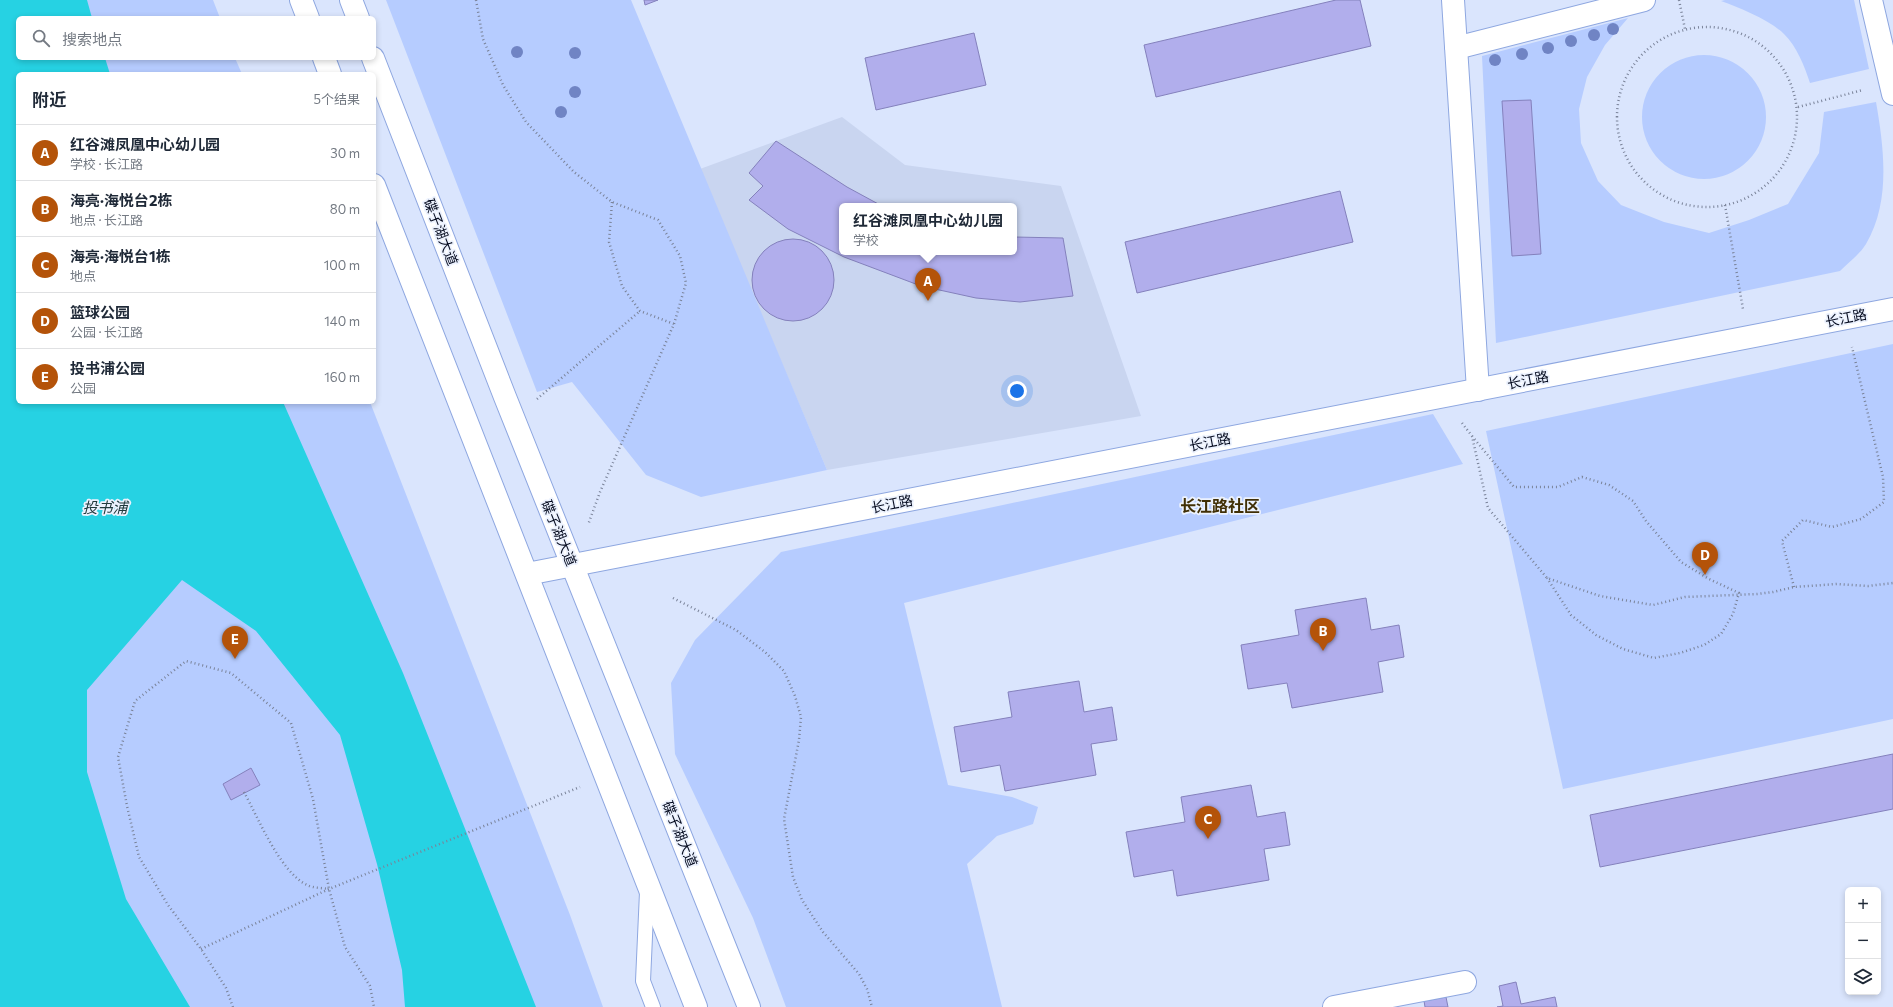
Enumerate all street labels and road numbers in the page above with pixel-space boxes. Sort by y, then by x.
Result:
street label: 碟子湖大道 [421,196,462,268]
street label: 长江路 [1824,305,1868,330]
street label: 长江路 [1506,367,1550,392]
street label: 长江路 [1188,429,1232,454]
street label: 长江路 [870,491,914,516]
street label: 碟子湖大道 [538,497,580,568]
street label: 碟子湖大道 [659,798,701,869]

